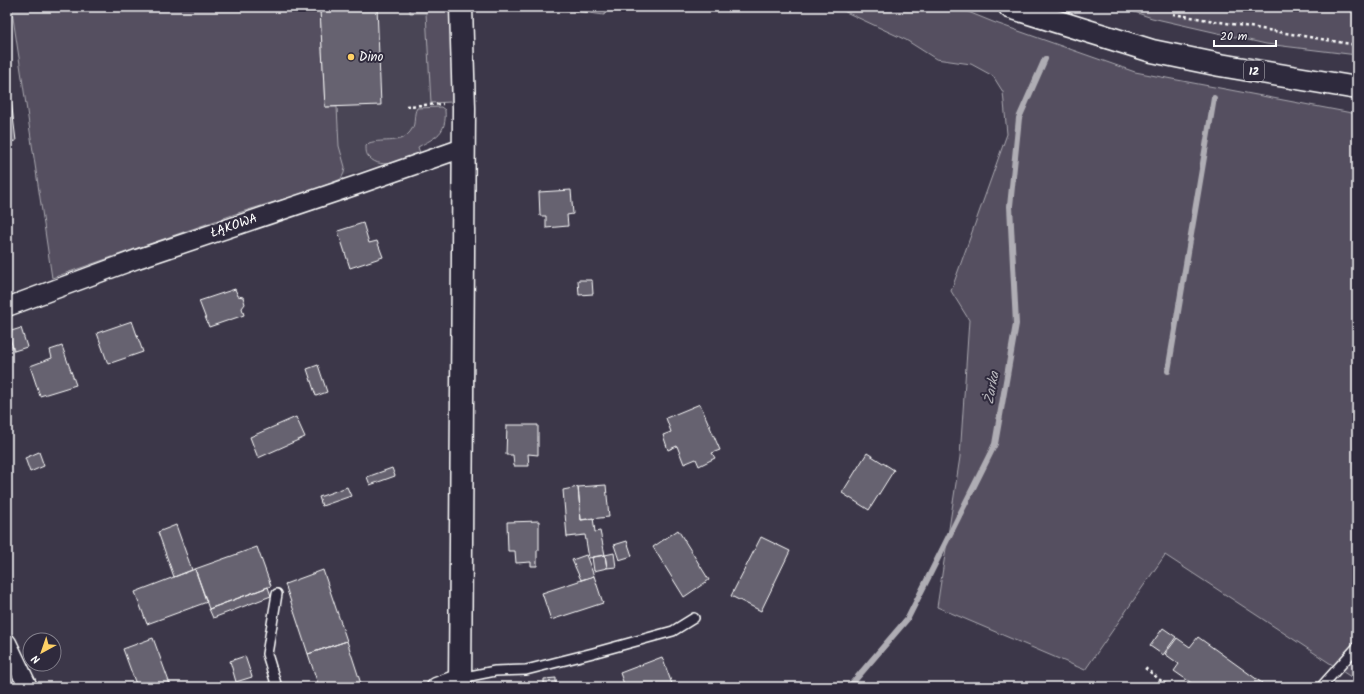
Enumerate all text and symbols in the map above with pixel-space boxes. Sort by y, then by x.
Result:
scale bar [1214,22,1276,48]
text: 20 m [1220,27,1248,46]
place label: Dino [359,47,383,68]
marker: Dino [346,52,356,62]
road number: 12 [1244,61,1264,81]
street label: ŁĄKOWA [208,208,260,244]
water label: Żarka [978,368,1006,406]
north arrow [22,632,62,672]
text: N [28,650,45,668]

